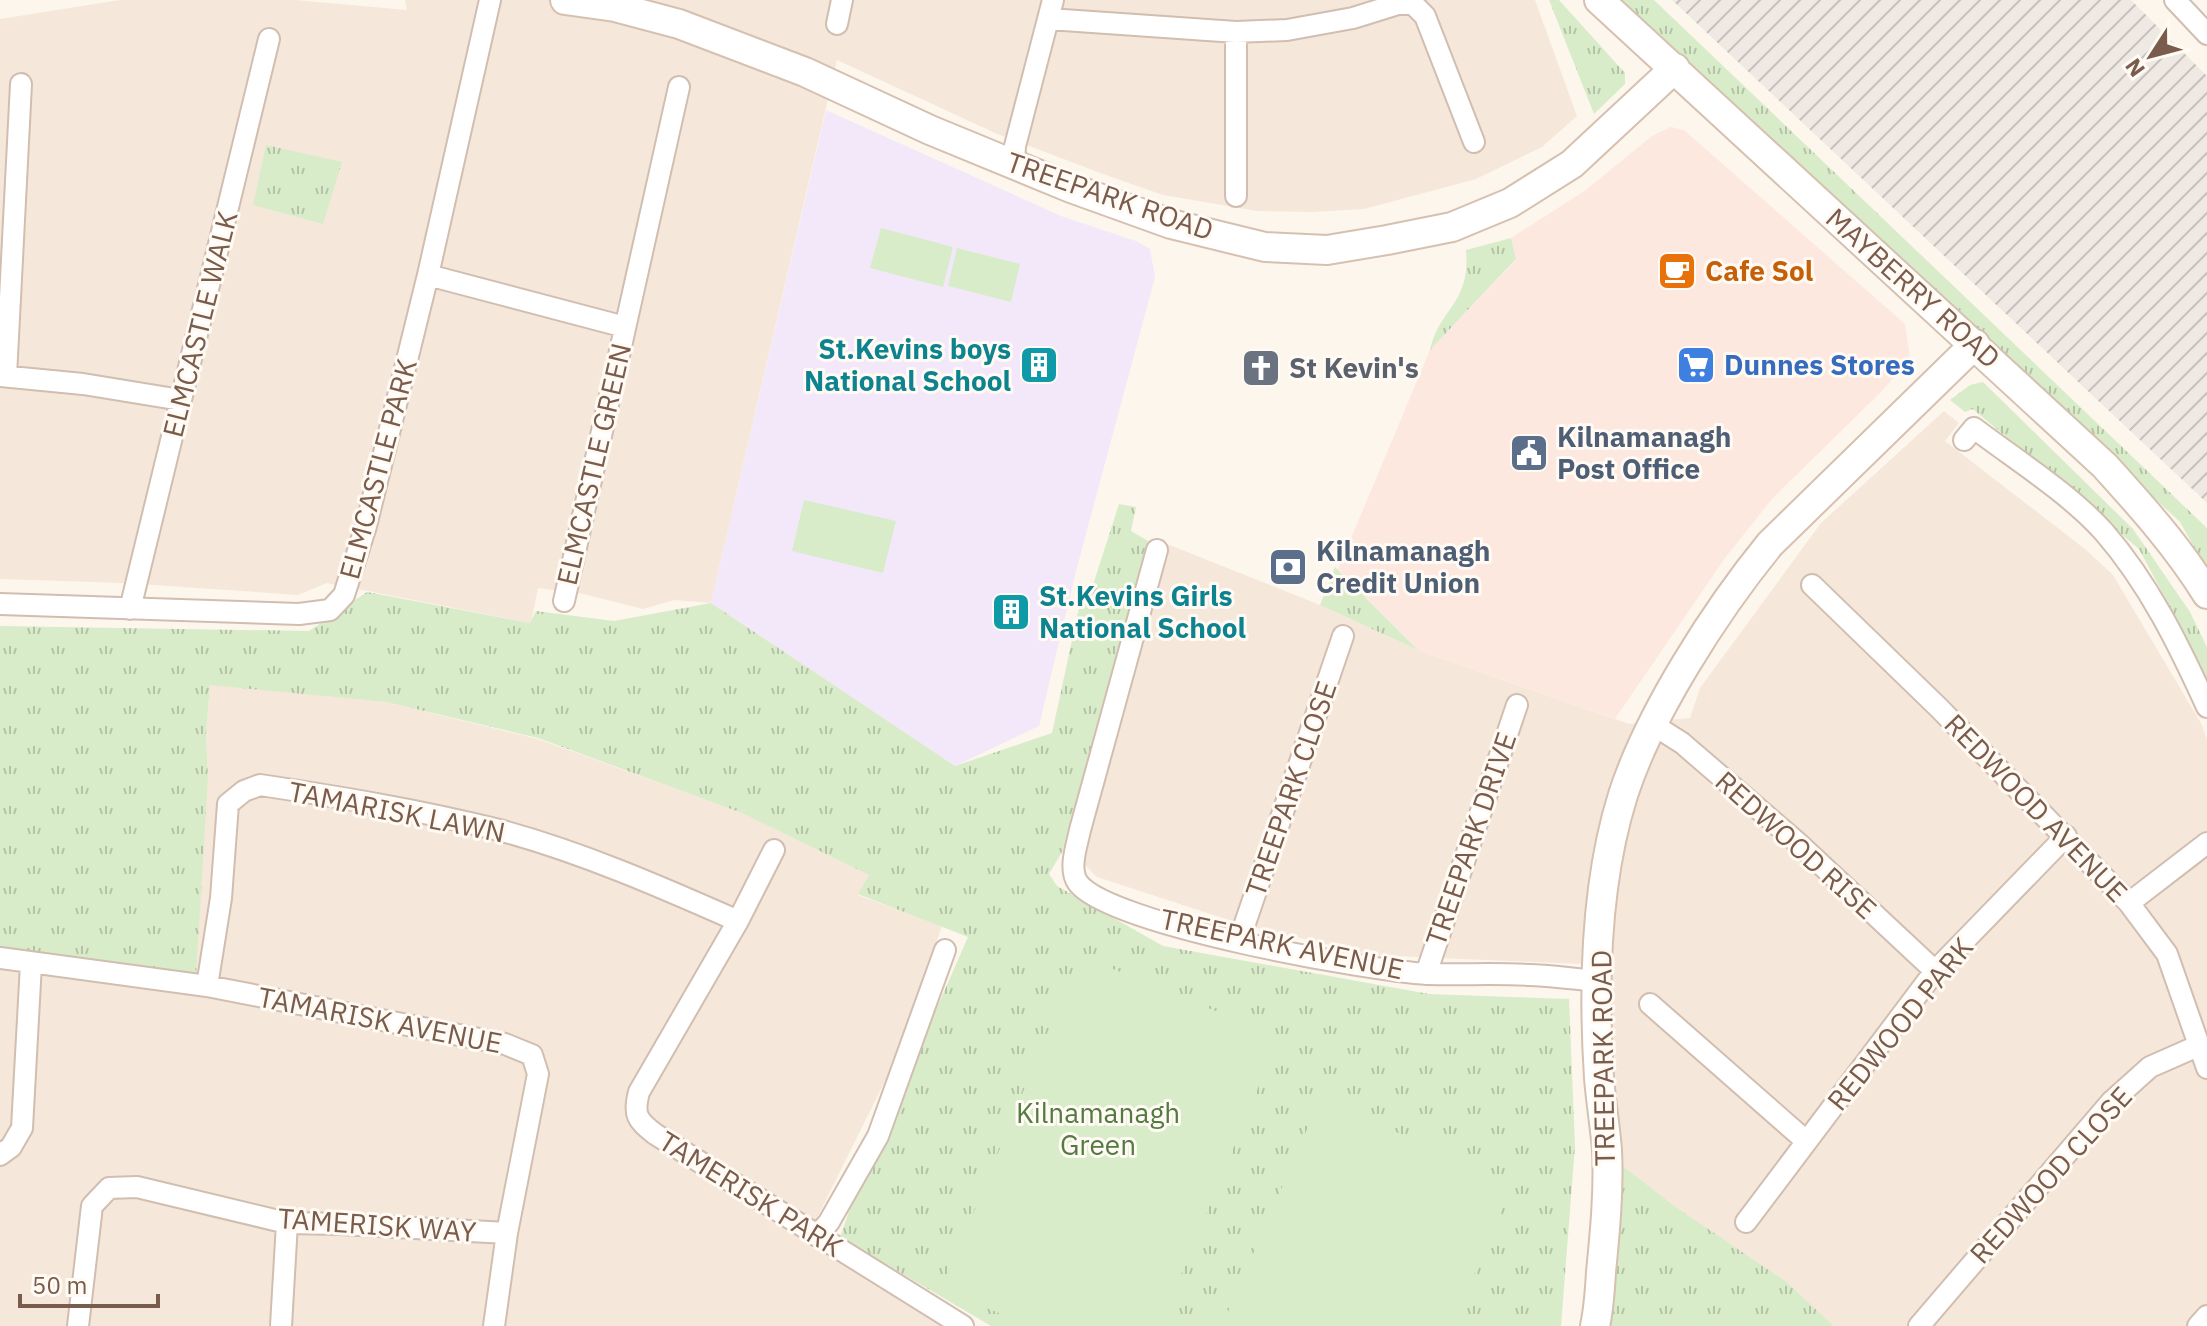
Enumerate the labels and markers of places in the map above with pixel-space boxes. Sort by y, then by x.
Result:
cafe icon: Cafe Sol [1656,250,1698,292]
place label: Cafe Sol [1705,252,1813,289]
place label: St.Kevins boys National School [804,330,1011,399]
building icon: St.Kevins boys National School [1018,344,1060,386]
supermarket icon: Dunnes Stores [1675,344,1717,386]
place label: Dunnes Stores [1724,346,1915,383]
church icon: St Kevin's [1240,347,1282,389]
place label: St Kevin's [1289,349,1419,386]
place label: Kilnamanagh Post Office [1557,418,1731,487]
public building icon: Kilnamanagh Post Office [1508,432,1550,474]
place label: Kilnamanagh Credit Union [1316,532,1490,601]
bank icon: Kilnamanagh Credit Union [1267,546,1309,588]
place label: St.Kevins Girls National School [1039,577,1246,646]
building icon: St.Kevins Girls National School [990,591,1032,633]

